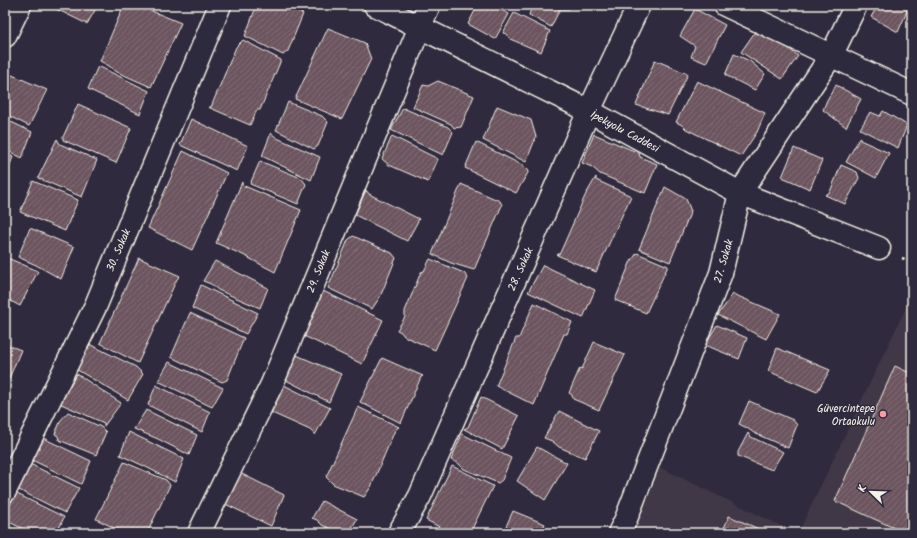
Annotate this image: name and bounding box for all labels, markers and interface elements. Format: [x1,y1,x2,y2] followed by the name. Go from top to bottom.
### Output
[587,106,663,158] street label: İpekyolu Caddesi
[102,225,136,275] street label: 30. Sokak
[709,236,739,285] street label: 27. Sokak
[503,244,539,294] street label: 28. Sokak
[302,246,336,296] street label: 29. Sokak
[817,400,876,431] place label: Güvercintepe Ortaokulu
[878,409,888,419] marker: Güvercintepe Ortaokulu
[851,472,891,512] north arrow
[853,482,872,495] text: K

